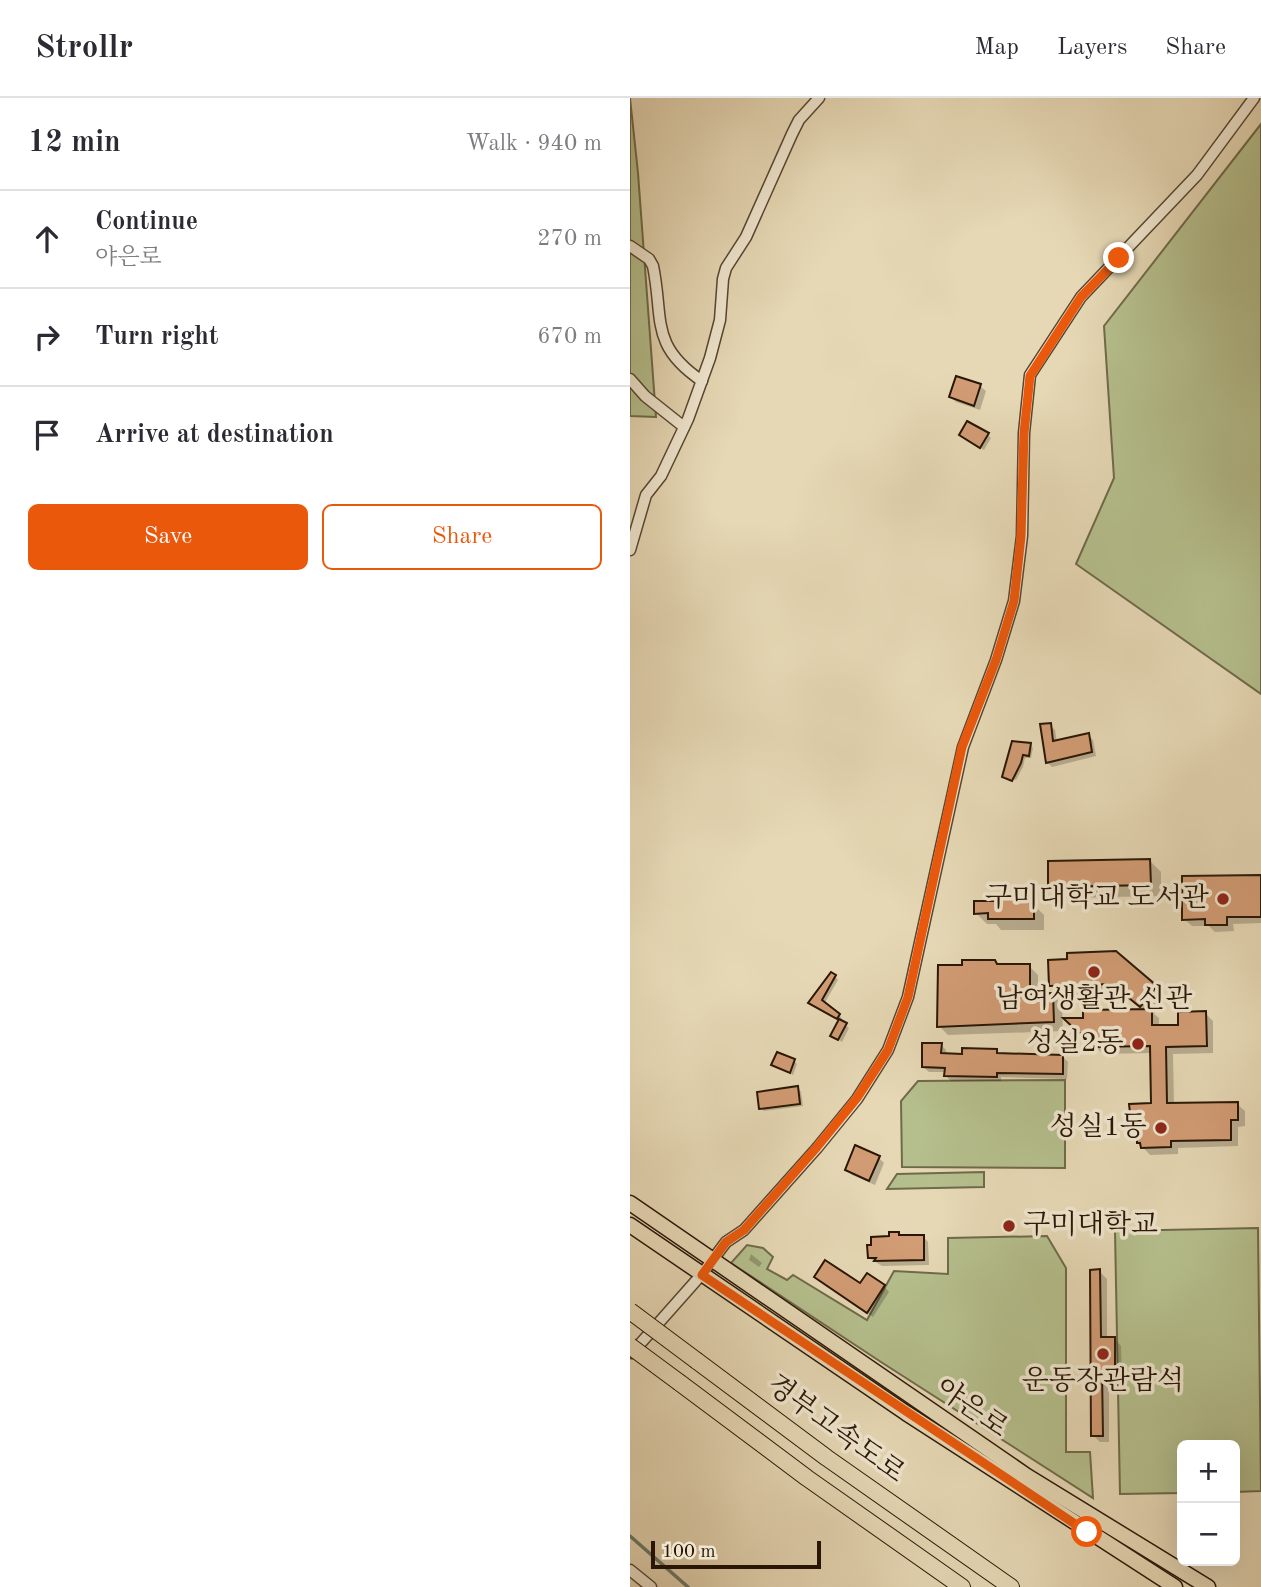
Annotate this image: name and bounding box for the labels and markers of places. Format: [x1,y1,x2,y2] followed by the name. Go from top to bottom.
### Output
[985,883,1209,913] place label: 구미대학교 도서관
[1215,891,1231,907] marker: 구미대학교 도서관
[1086,964,1102,980] marker: 남여생활관 신관
[995,983,1193,1014] place label: 남여생활관 신관
[1027,1028,1124,1058] place label: 성실2동
[1130,1036,1146,1052] marker: 성실2동
[1050,1112,1147,1142] place label: 성실1동
[1153,1120,1169,1136] marker: 성실1동
[1023,1210,1158,1240] place label: 구미대학교
[1001,1218,1017,1234] marker: 구미대학교
[1095,1346,1111,1362] marker: 운동장관람석
[1022,1366,1184,1396] place label: 운동장관람석

